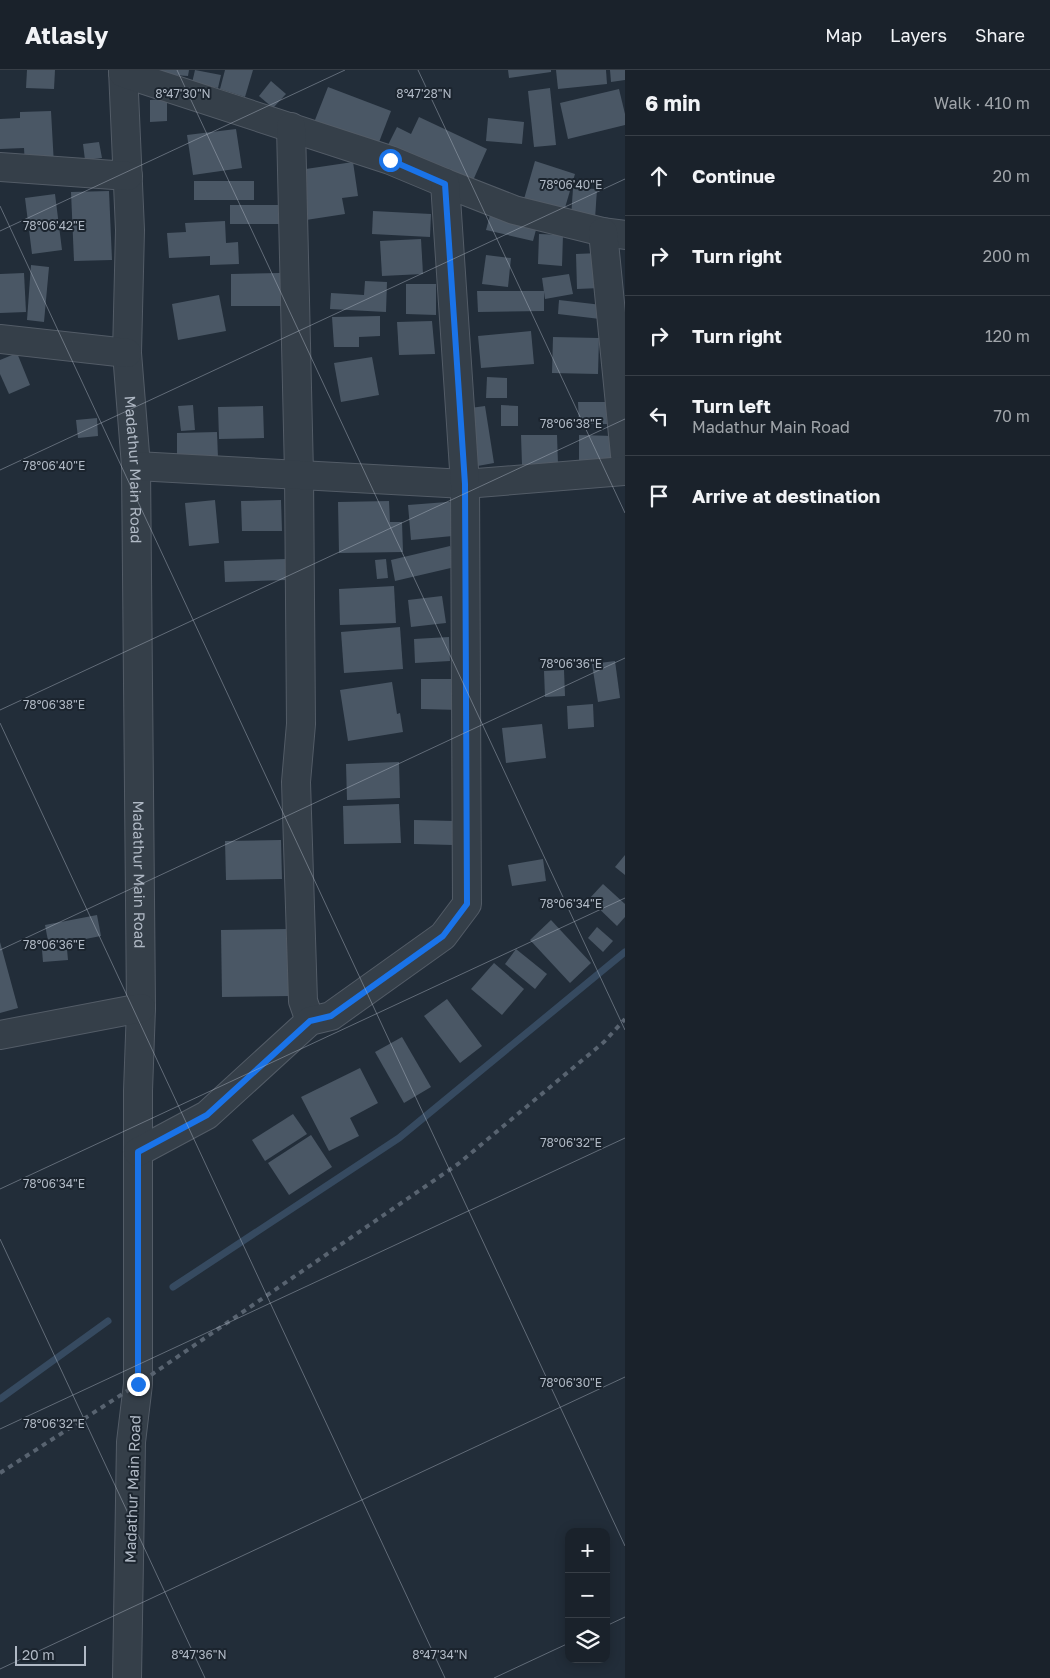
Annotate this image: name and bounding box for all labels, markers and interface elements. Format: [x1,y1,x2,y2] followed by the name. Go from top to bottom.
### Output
[25,20,108,49] text: Atlasly
[825,24,862,46] text: Map
[890,24,947,46] text: Layers
[975,24,1025,46] text: Share
[155,86,211,101] text: 8°47'30"N
[396,86,452,101] text: 8°47'28"N
[645,90,700,116] text: 6 min
[934,93,1030,113] text: Walk · 410 m
[379,149,402,172] route start
[645,162,673,190] icon: ahead
[692,164,775,187] text: Continue
[993,166,1030,186] text: 20 m
[540,177,602,192] text: 78°06'40"E
[23,218,85,233] text: 78°06'42"E
[645,242,673,270] icon: right
[692,244,782,267] text: Turn right
[983,246,1030,266] text: 200 m
[645,322,673,350] icon: right
[692,324,782,347] text: Turn right
[985,326,1030,346] text: 120 m
[692,394,771,417] text: Turn left
[121,395,146,544] street label: Madathur Main Road
[645,402,673,430] icon: left
[993,406,1030,426] text: 70 m
[540,416,602,431] text: 78°06'38"E
[692,417,850,437] text: Madathur Main Road
[23,458,85,473] text: 78°06'40"E
[645,482,673,510] icon: arrive
[692,484,880,507] text: Arrive at destination
[540,656,602,671] text: 78°06'36"E
[23,697,85,712] text: 78°06'38"E
[130,800,149,949] street label: Madathur Main Road
[540,896,602,911] text: 78°06'34"E
[23,937,85,952] text: 78°06'36"E
[540,1135,602,1150] text: 78°06'32"E
[23,1176,85,1191] text: 78°06'34"E
[127,1373,150,1396] route end
[540,1375,602,1390] text: 78°06'30"E
[120,1415,144,1563] street label: Madathur Main Road
[23,1416,85,1431] text: 78°06'32"E
[565,1528,610,1663] map controls
[565,1528,610,1573] button: +
[565,1573,610,1618] button: −
[565,1618,610,1663] button: layers
[15,1643,86,1666] scale bar
[22,1646,55,1663] text: 20 m
[171,1647,227,1662] text: 8°47'36"N
[412,1647,468,1662] text: 8°47'34"N

